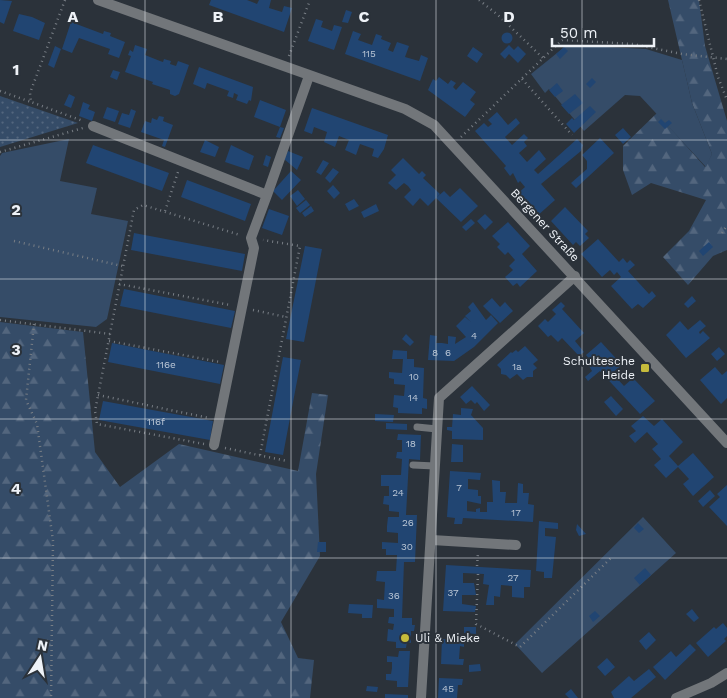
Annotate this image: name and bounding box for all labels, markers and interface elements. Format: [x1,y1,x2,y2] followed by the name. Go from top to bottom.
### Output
[68,7,79,26] text: A
[213,7,224,26] text: B
[359,7,370,26] text: C
[503,7,515,26] text: D
[552,15,654,47] scale bar
[560,24,597,42] text: 50 m
[362,48,376,59] house number: 115
[13,60,19,79] text: 1
[508,186,582,264] street label: Bergener Straße
[11,200,21,219] text: 2
[471,330,477,341] house number: 4
[11,340,21,359] text: 3
[432,347,438,358] house number: 8
[445,347,451,358] house number: 6
[563,354,635,382] place label: Schultesche Heide
[156,359,176,370] house number: 116e
[512,361,522,372] house number: 1a
[639,362,651,374] marker: Schultesche Heide
[409,371,419,382] house number: 10
[408,392,418,403] house number: 14
[147,416,165,427] house number: 116f
[406,438,416,449] house number: 18
[11,479,21,498] text: 4
[456,482,462,493] house number: 7
[392,487,404,498] house number: 24
[511,507,521,518] house number: 17
[402,517,414,528] house number: 26
[401,541,413,552] house number: 30
[507,572,519,583] house number: 27
[447,587,459,598] house number: 37
[388,590,400,601] house number: 36
[415,631,480,645] place label: Uli & Mieke
[399,632,411,644] marker: Uli & Mieke
[15,633,65,683] north arrow
[36,636,49,654] text: N
[442,683,454,694] house number: 45

